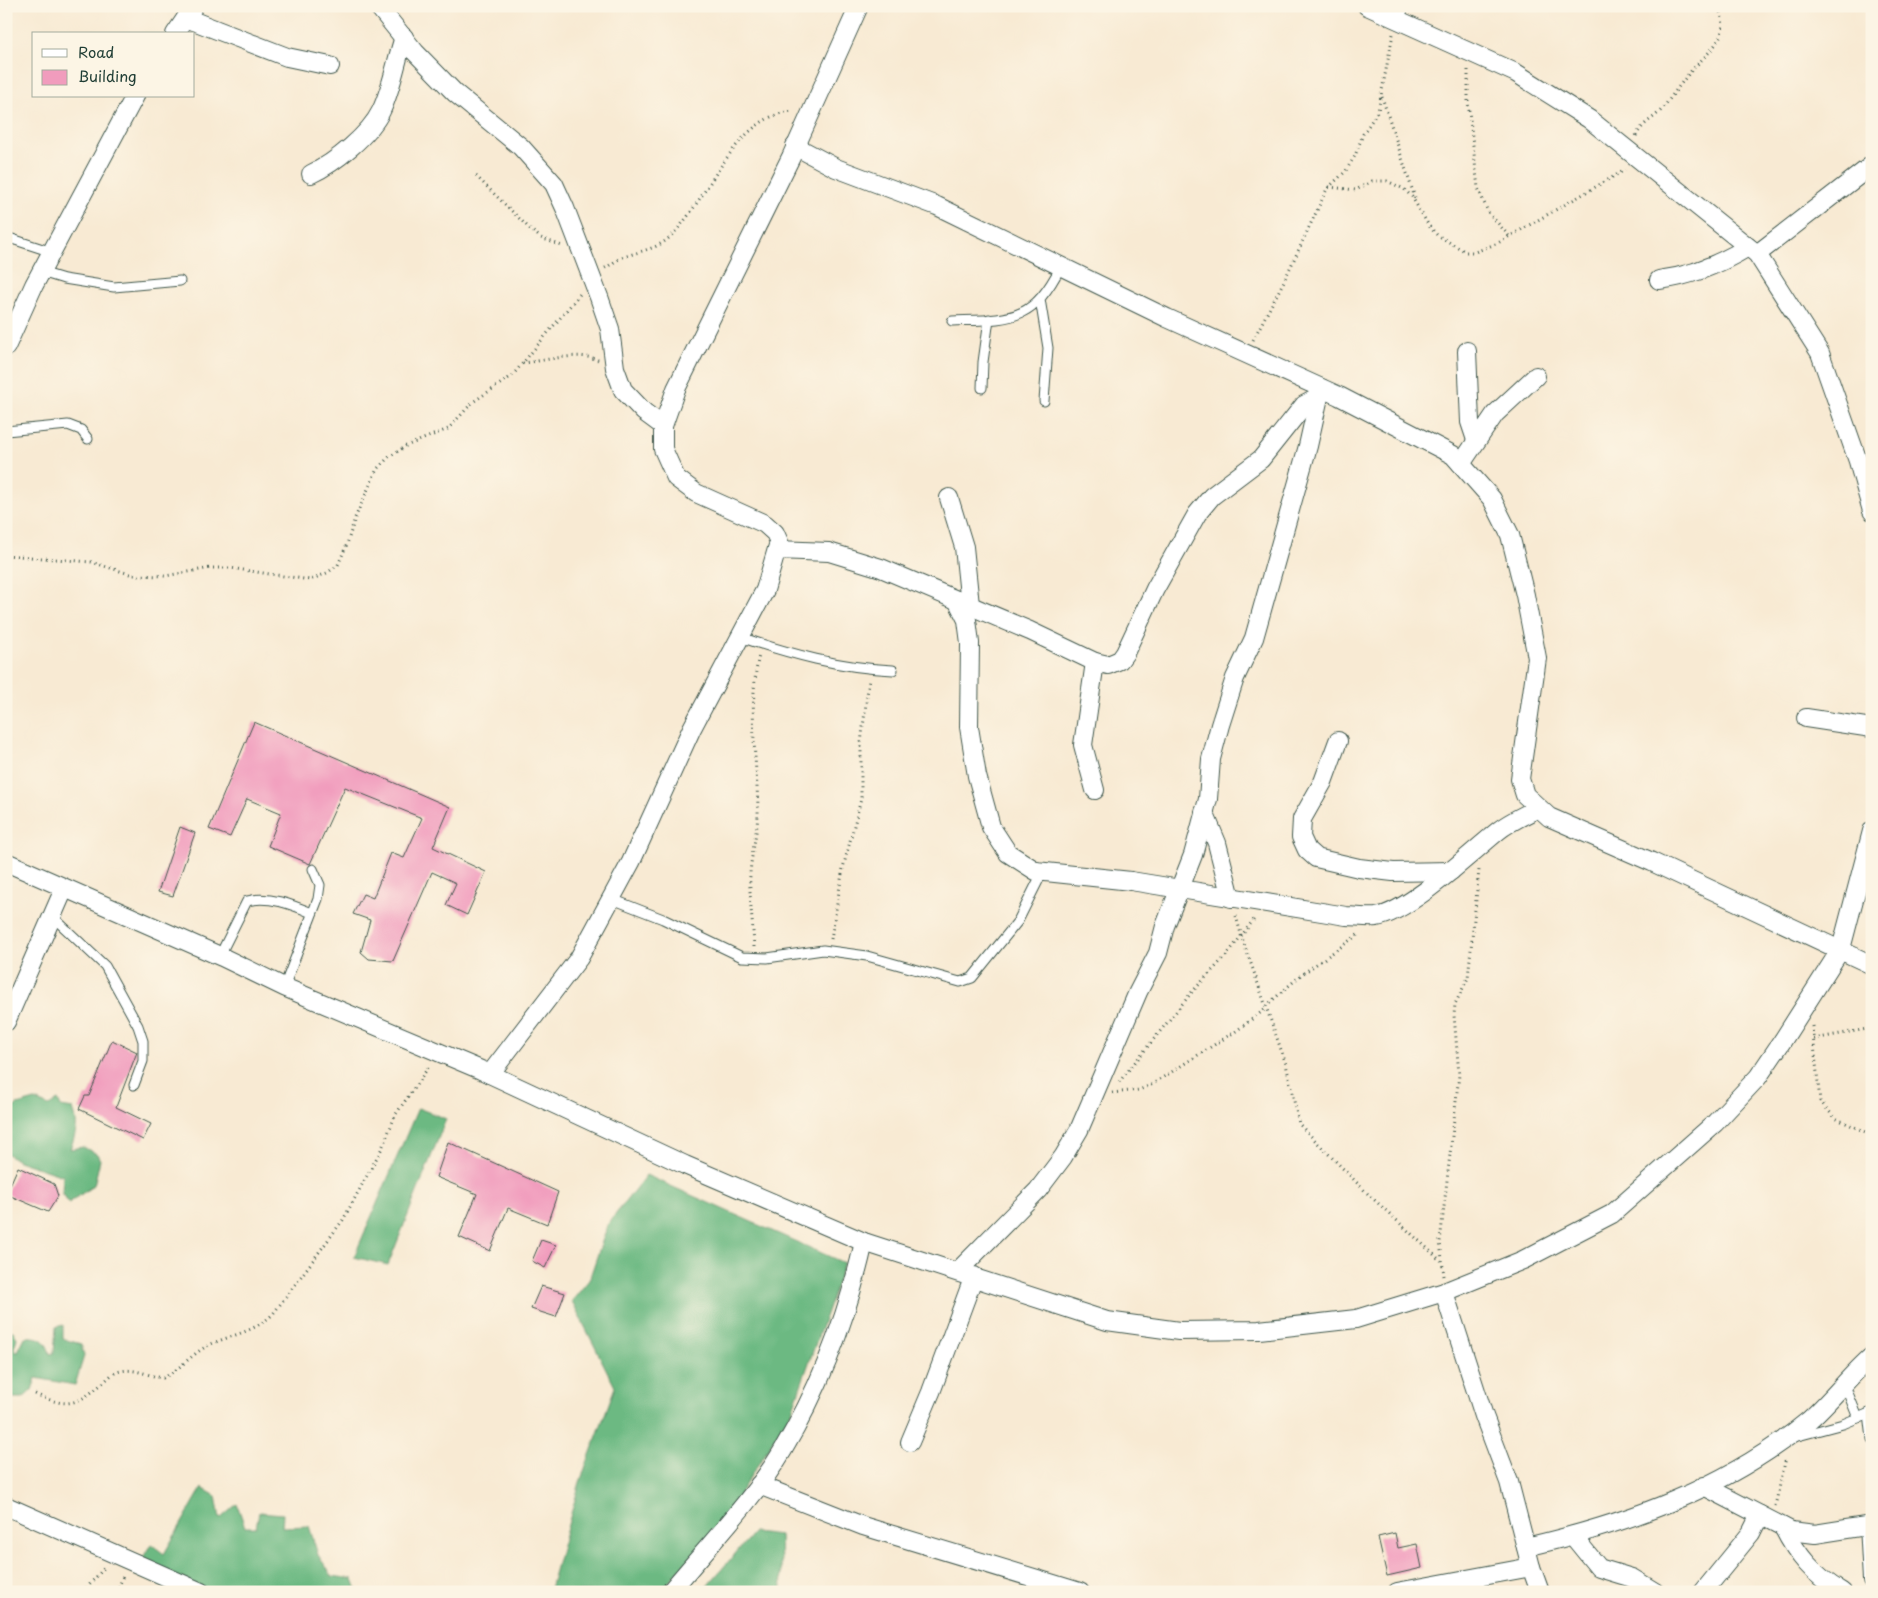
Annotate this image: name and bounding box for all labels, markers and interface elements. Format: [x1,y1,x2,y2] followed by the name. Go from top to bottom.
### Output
[32,32,195,98] legend
[78,40,114,63] text: Road
[78,64,137,87] text: Building

